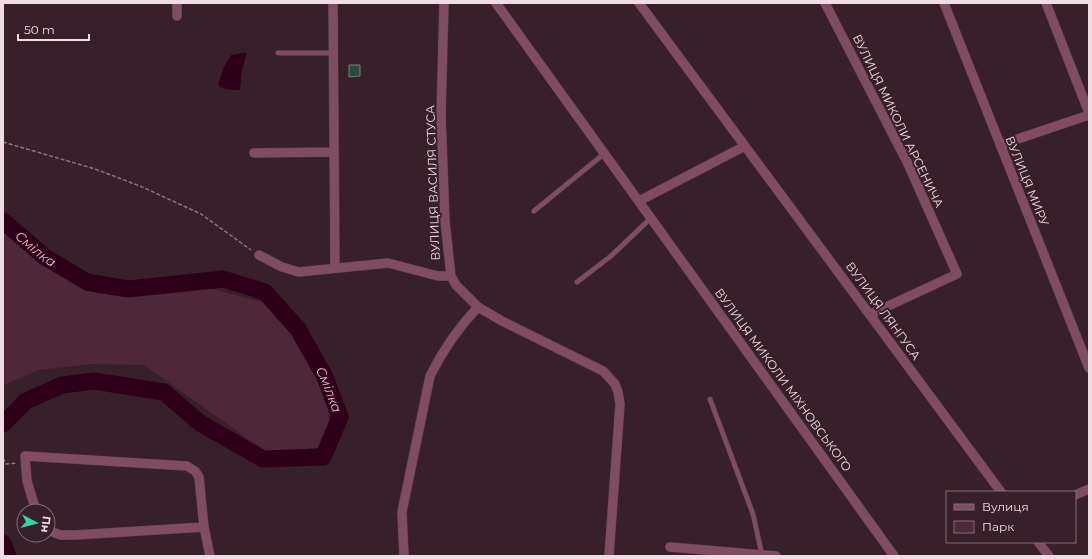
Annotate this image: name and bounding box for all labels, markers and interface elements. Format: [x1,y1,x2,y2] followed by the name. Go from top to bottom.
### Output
[18,16,89,42] scale bar
[24,22,55,37] text: 50 m
[850,32,947,210] street label: ВУЛИЦЯ МИКОЛИ АРСЕНИЧА
[422,105,443,261] street label: ВУЛИЦЯ ВАСИЛЯ СТУСА
[1003,134,1053,229] street label: ВУЛИЦЯ МИРУ
[12,227,59,270] water label: Смілка
[843,259,924,363] street label: ВУЛИЦЯ ЛЯНГУСА
[712,285,855,474] street label: ВУЛИЦЯ МИКОЛИ МІХНОВСЬКОГО
[313,364,345,414] water label: Смілка
[946,491,1076,543] legend
[982,499,1029,514] text: Вулиця
[16,503,56,543] north arrow
[38,515,54,533] text: Пн
[982,519,1014,534] text: Парк

